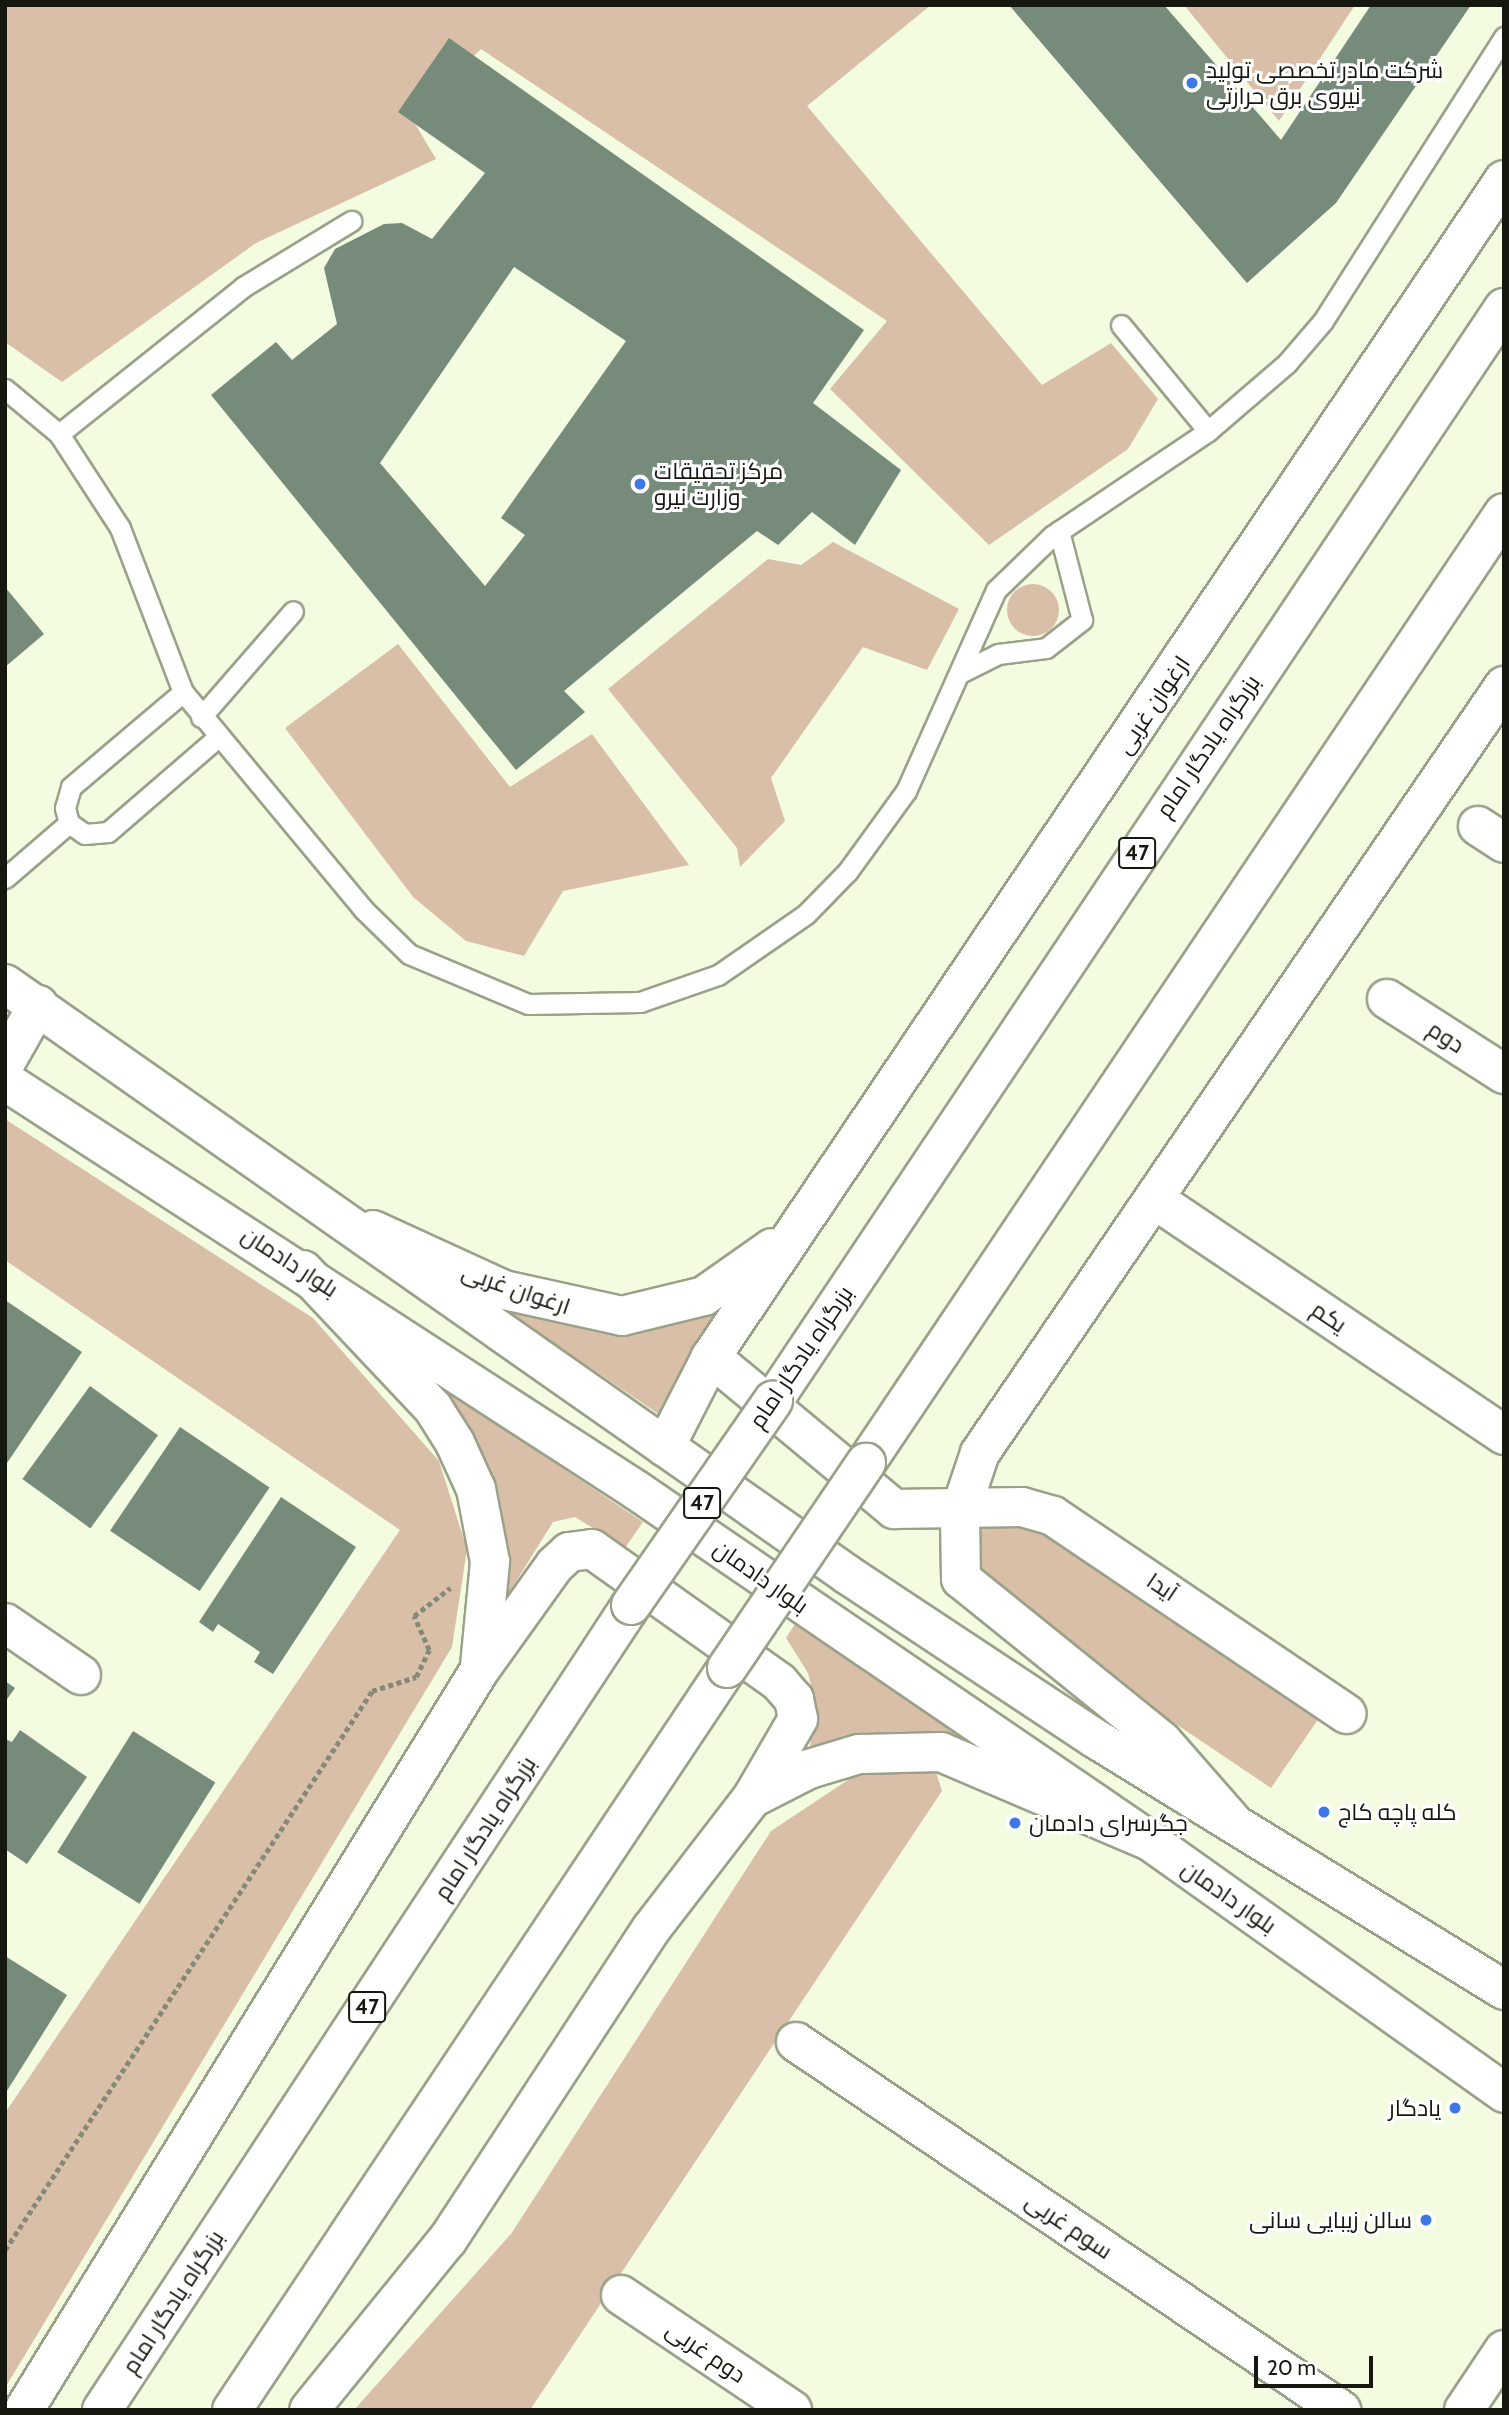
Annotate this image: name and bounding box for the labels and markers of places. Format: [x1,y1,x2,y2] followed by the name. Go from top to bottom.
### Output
[1206,56,1443,110] place label: شرکت مادر تخصصی تولید نیروی برق حرارتی
[1184,75,1200,91] marker: شرکت مادر تخصصی تولید نیروی برق حرارتی
[654,457,783,511] place label: مرکز تحقیقات وزارت نیرو
[632,476,648,492] marker: مرکز تحقیقات وزارت نیرو
[1338,1798,1457,1826] place label: کله پاچه کاج
[1316,1804,1332,1820] marker: کله پاچه کاج
[1029,1809,1188,1837] place label: جگرسرای دادمان
[1007,1815,1023,1831] marker: جگرسرای دادمان
[1389,2094,1441,2122] place label: یادگار
[1447,2100,1463,2116] marker: یادگار
[1249,2206,1412,2234] place label: سالن زیبایی سانی
[1418,2212,1434,2228] marker: سالن زیبایی سانی

